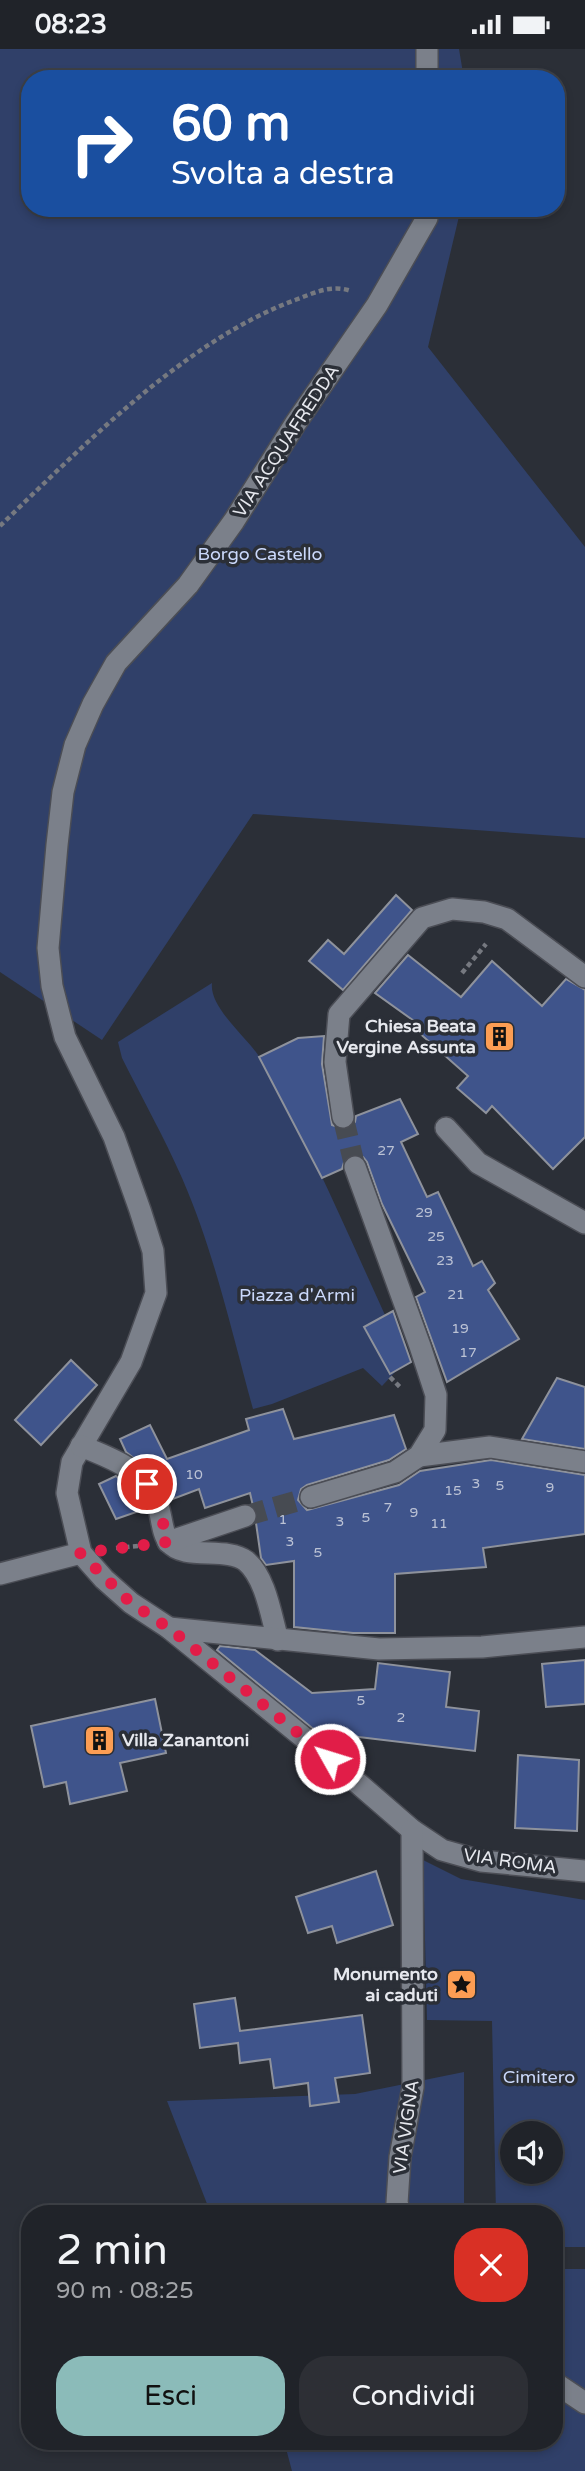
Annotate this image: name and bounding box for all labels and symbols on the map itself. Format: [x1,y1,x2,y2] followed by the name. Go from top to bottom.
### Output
[228,360,344,522] street label: VIA ACQUAFREDDA
[198,543,323,565] park label: Borgo Castello
[337,1015,476,1058] place label: Chiesa Beata Vergine Assunta
[482,1019,516,1053] building icon: Chiesa Beata Vergine Assunta
[377,1142,395,1159] house number: 27
[415,1204,433,1221] house number: 29
[427,1228,445,1245] house number: 25
[436,1252,454,1269] house number: 23
[239,1284,355,1306] park label: Piazza d'Armi
[447,1286,465,1303] house number: 21
[451,1320,469,1337] house number: 19
[459,1344,477,1361] house number: 17
[117,1454,177,1514] pin
[185,1466,203,1483] house number: 10
[472,1475,480,1492] house number: 3
[496,1477,504,1494] house number: 5
[546,1479,554,1496] house number: 9
[444,1482,462,1499] house number: 15
[384,1499,392,1516] house number: 7
[410,1504,418,1521] house number: 9
[362,1509,370,1526] house number: 5
[279,1511,287,1528] house number: 1
[336,1513,344,1530] house number: 3
[430,1515,448,1532] house number: 11
[286,1533,294,1550] house number: 3
[314,1544,322,1561] house number: 5
[357,1692,365,1709] house number: 5
[397,1709,405,1726] house number: 2
[293,1722,367,1796] position arrow
[82,1723,116,1757] building icon: Villa Zanantoni
[122,1729,249,1751] place label: Villa Zanantoni
[462,1844,558,1878] street label: VIA ROMA
[333,1963,438,2006] place label: Monumento ai caduti
[444,1967,478,2001] place icon: Monumento ai caduti
[503,2066,575,2088] park label: Cimitero
[389,2078,423,2176] street label: VIA VIGNA

